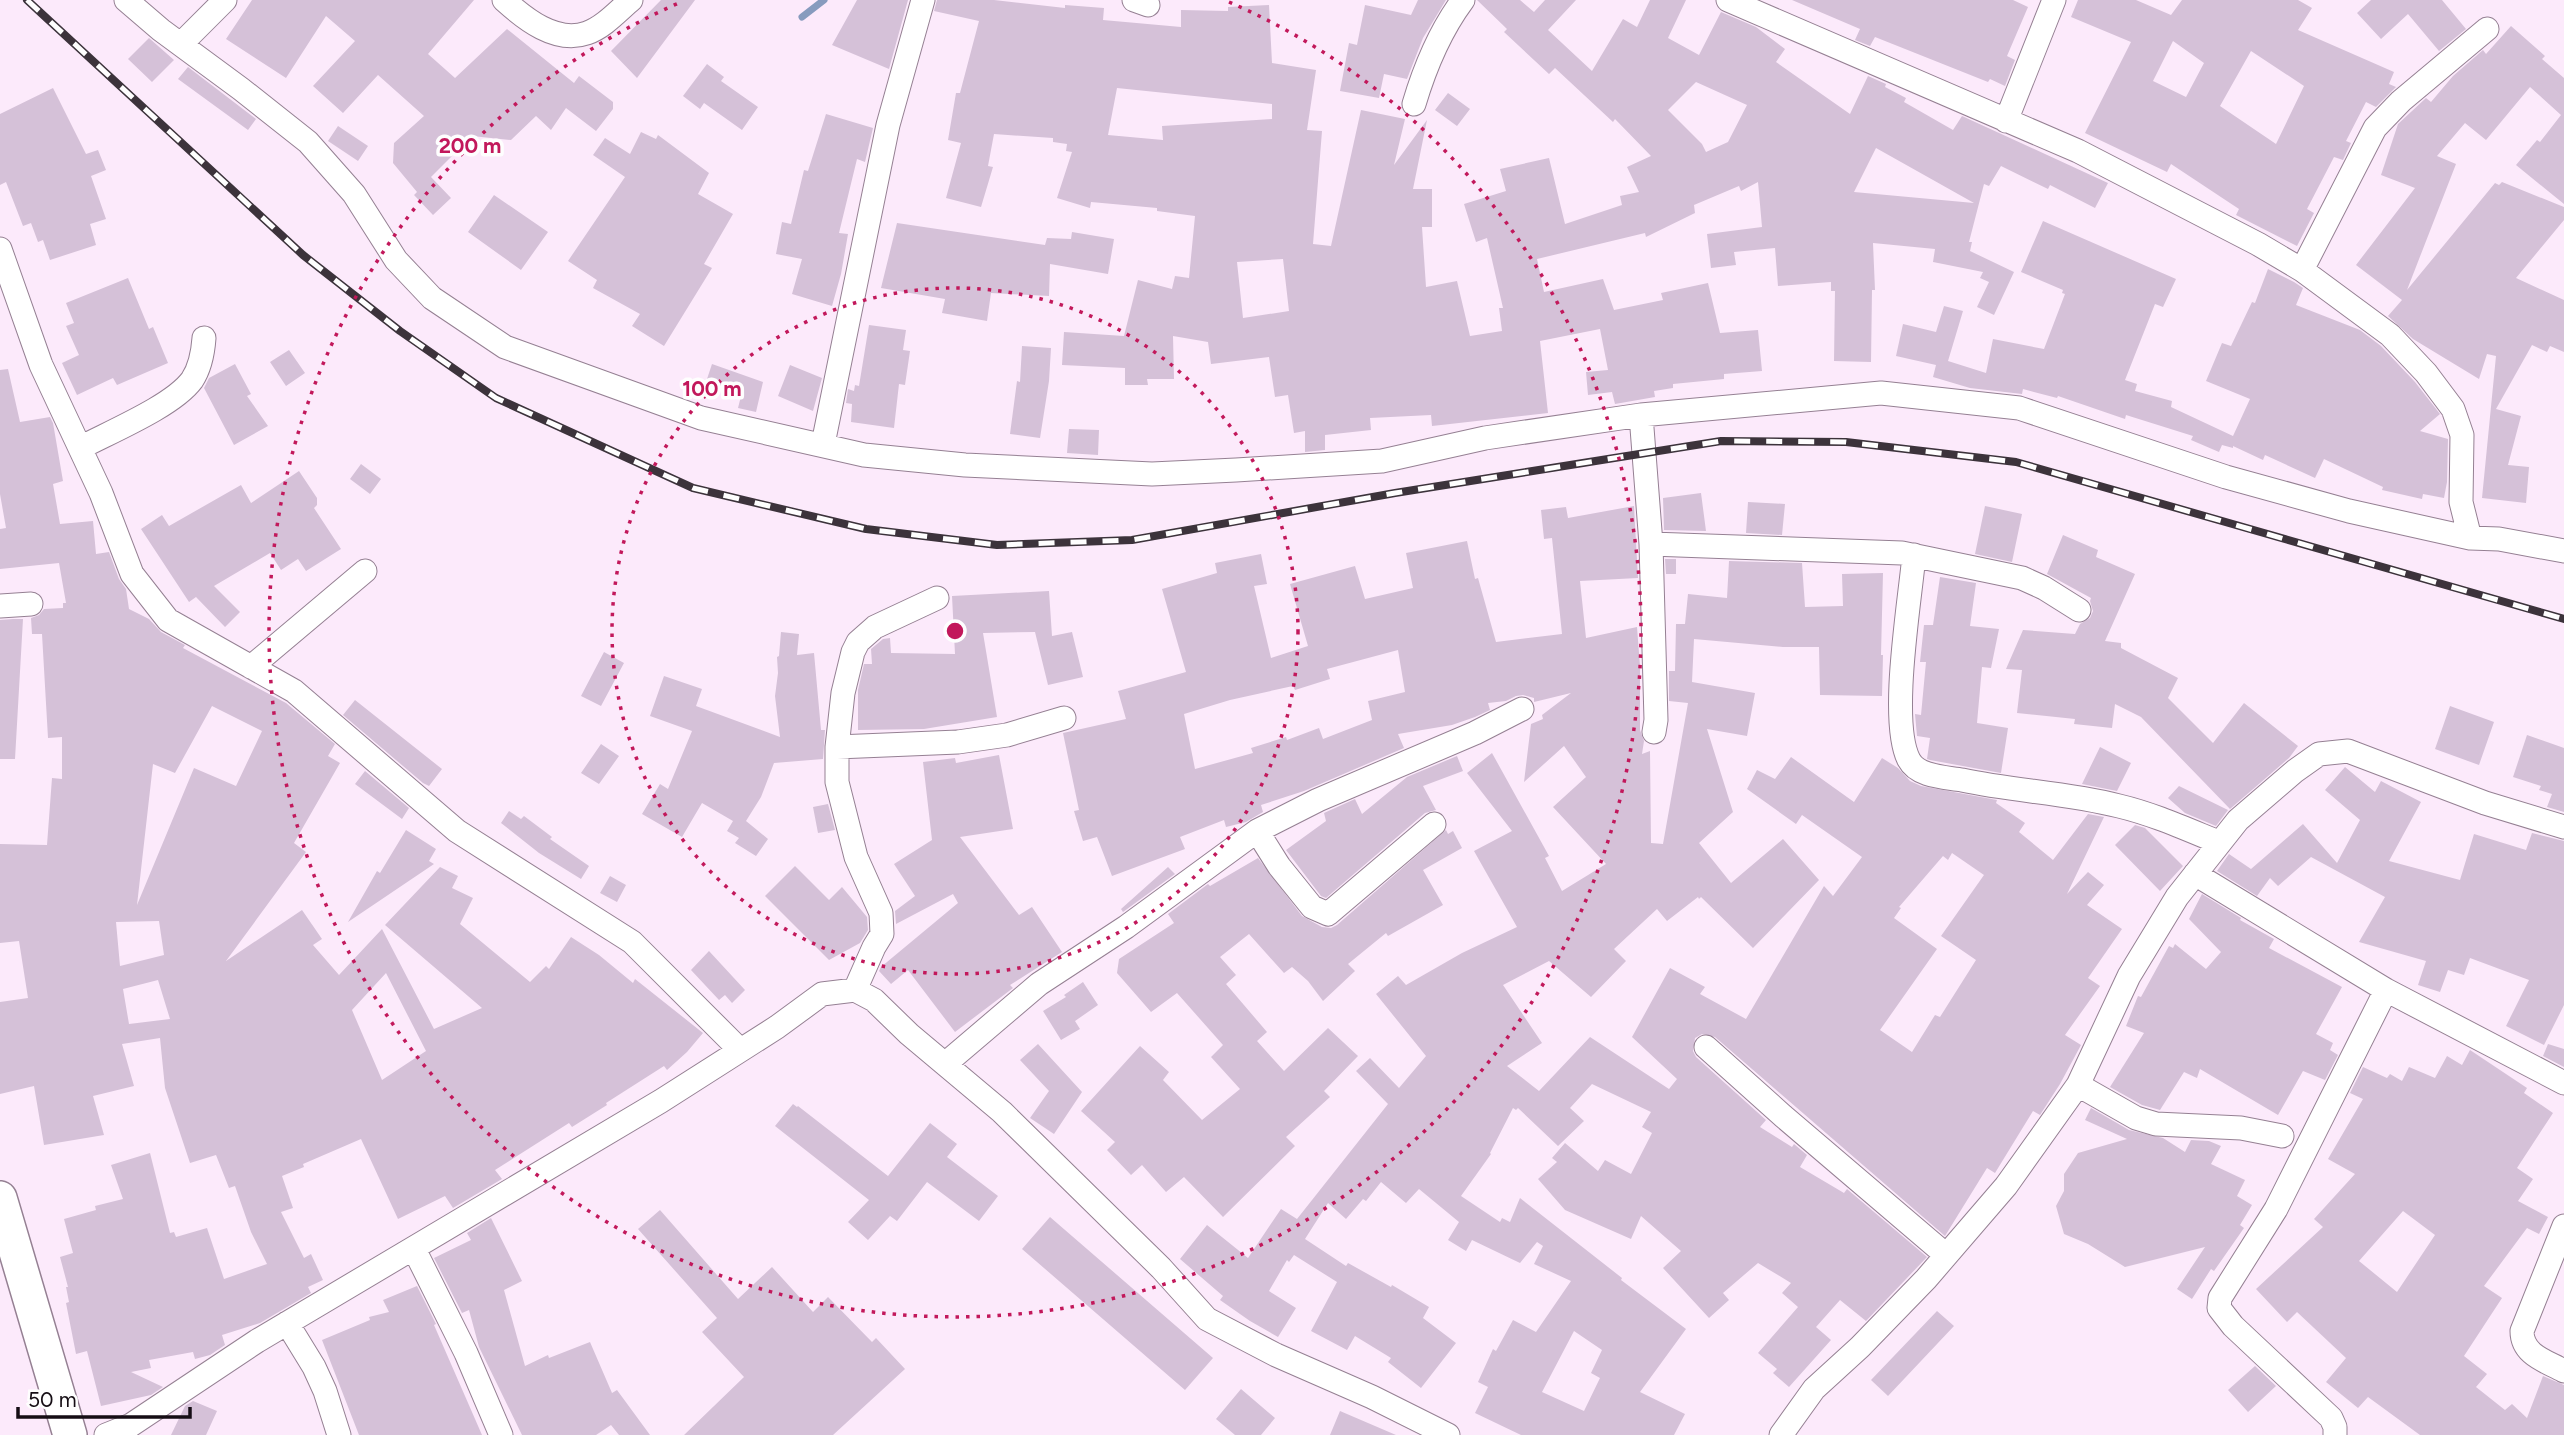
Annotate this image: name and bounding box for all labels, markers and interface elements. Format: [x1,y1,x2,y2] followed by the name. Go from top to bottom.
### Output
[439,133,501,158] text: 200 m
[682,376,742,401] text: 100 m
[943,619,967,643] centre of rings
[18,1376,189,1420] scale bar
[28,1387,77,1412] text: 50 m

